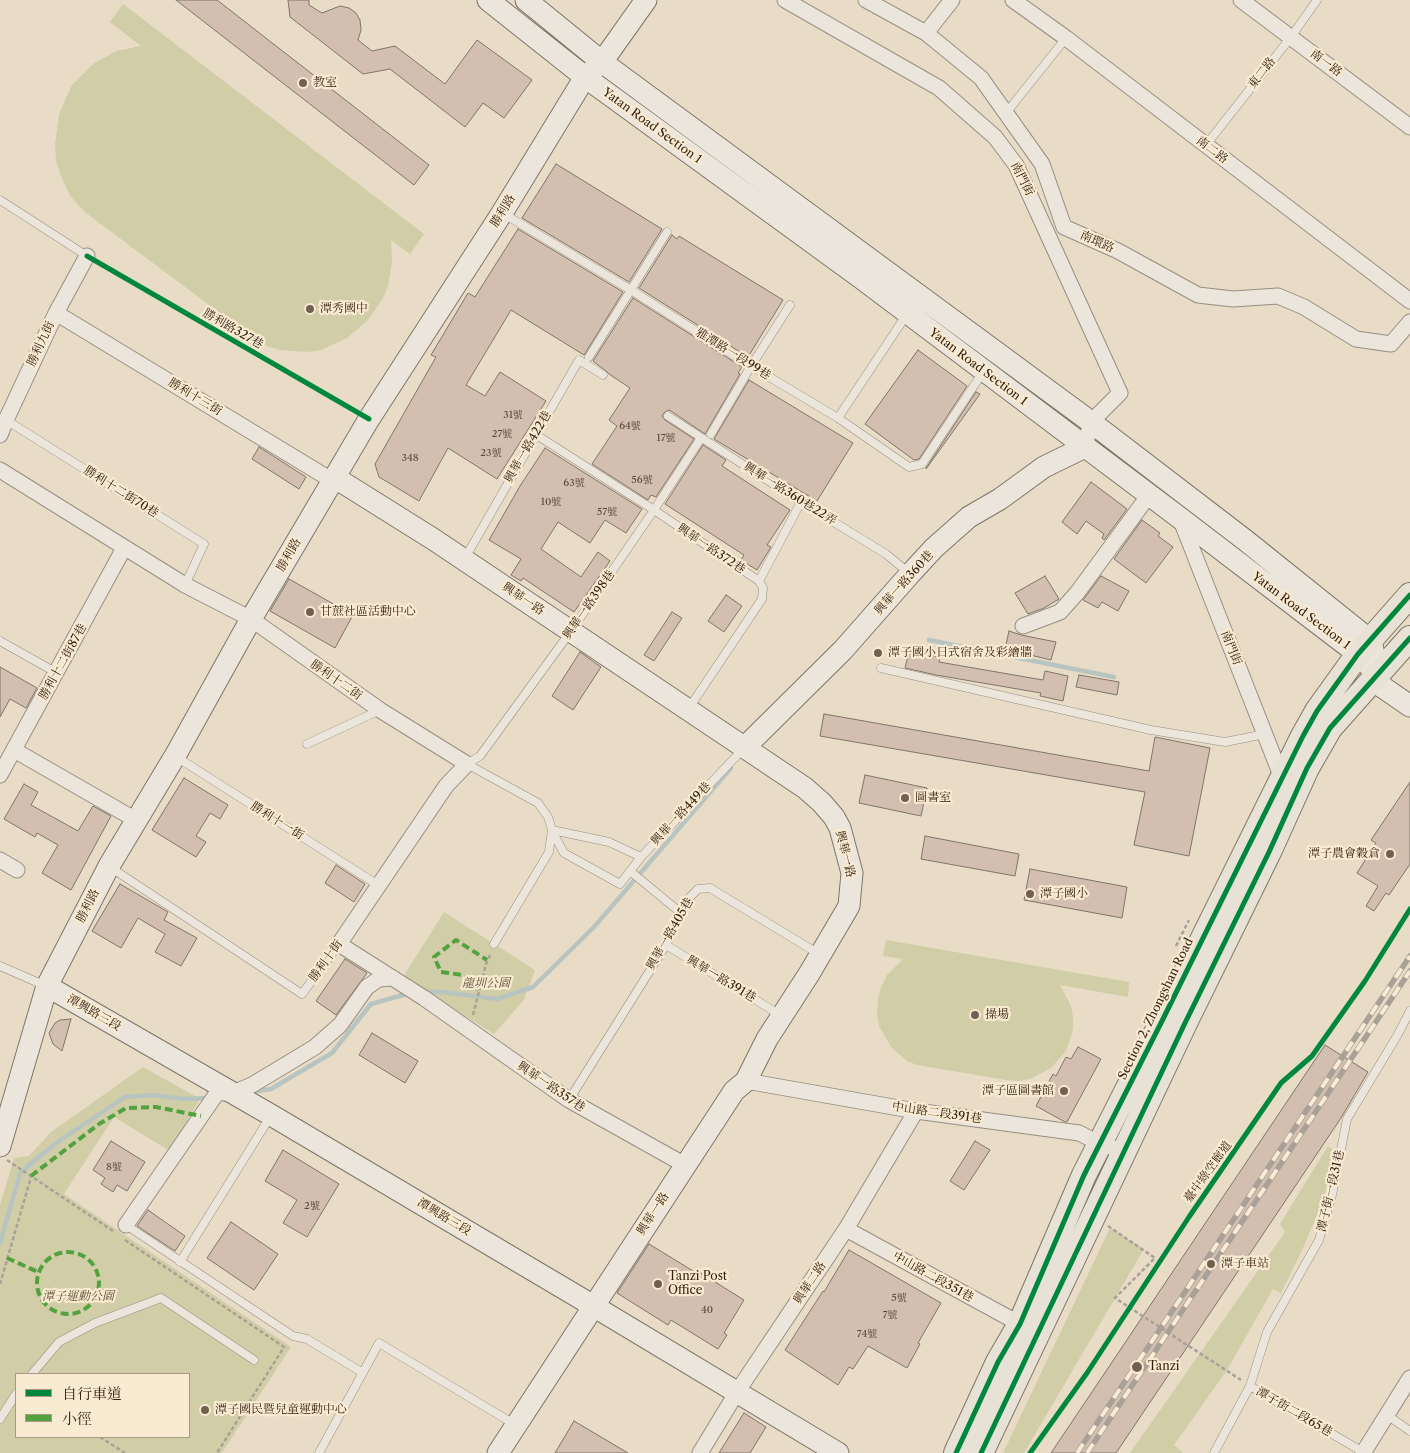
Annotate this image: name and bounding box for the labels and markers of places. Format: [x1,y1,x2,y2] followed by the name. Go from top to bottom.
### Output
[313,76,337,90] place label: 教室
[297,77,309,89] marker: 教室
[320,302,368,316] place label: 潭秀國中
[304,303,316,315] marker: 潭秀國中
[320,605,416,619] place label: 甘蔗社區活動中心
[304,606,316,618] marker: 甘蔗社區活動中心
[888,646,1032,660] place label: 潭子國小日式宿舍及彩繪牆
[872,647,884,659] marker: 潭子國小日式宿舍及彩繪牆
[915,791,951,805] place label: 圖書室
[899,792,911,804] marker: 圖書室
[1308,847,1380,861] place label: 潭子農會穀倉
[1384,848,1396,860] marker: 潭子農會穀倉
[1040,887,1088,901] place label: 潭子國小
[1024,888,1036,900] marker: 潭子國小
[985,1008,1009,1022] place label: 操場
[969,1009,981,1021] marker: 操場
[982,1084,1054,1098] place label: 潭子區圖書館
[1058,1085,1070,1097] marker: 潭子區圖書館
[1221,1257,1269,1271] place label: 潭子車站
[1205,1258,1217,1270] marker: 潭子車站
[668,1270,727,1298] place label: Tanzi Post Office
[652,1278,664,1290] marker: Tanzi Post Office
[1130,1360,1144,1374] marker: Tanzi
[1148,1360,1180,1374] place label: Tanzi
[215,1403,347,1417] place label: 潭子國民暨兒童運動中心
[199,1404,211,1416] marker: 潭子國民暨兒童運動中心

